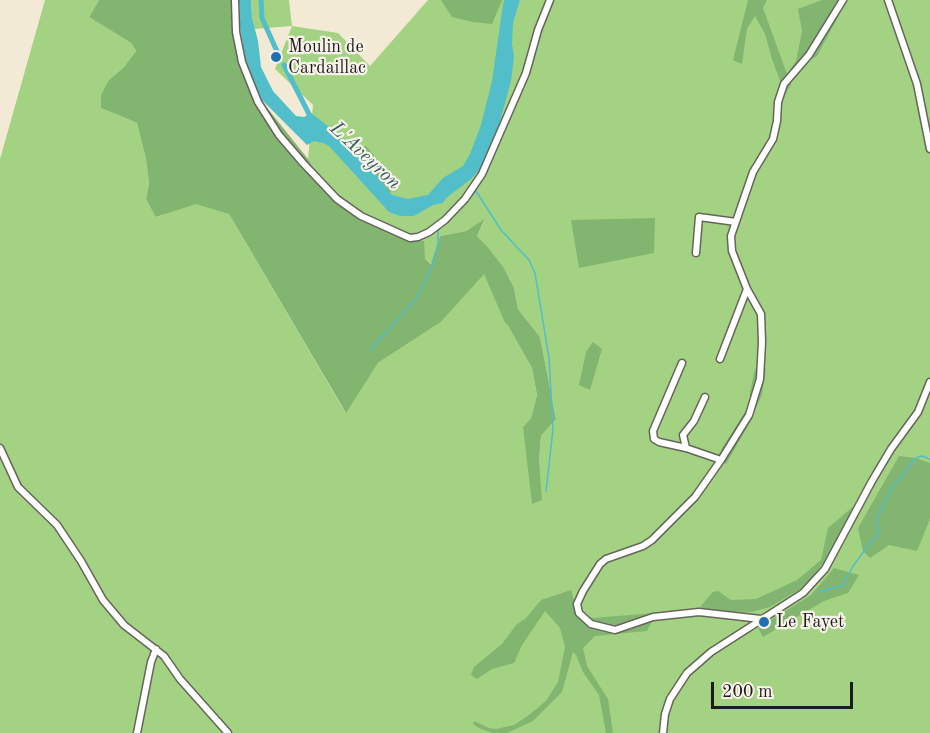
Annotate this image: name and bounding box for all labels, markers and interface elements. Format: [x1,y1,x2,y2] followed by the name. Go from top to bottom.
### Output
[288,36,366,78] place label: Moulin de Cardaillac
[269,50,283,64] marker: Moulin de Cardaillac
[324,117,406,195] water label: L'Aveyron
[776,611,844,633] place label: Le Fayet
[757,615,771,629] marker: Le Fayet
[714,670,856,708] scale bar
[722,683,773,701] text: 200 m

